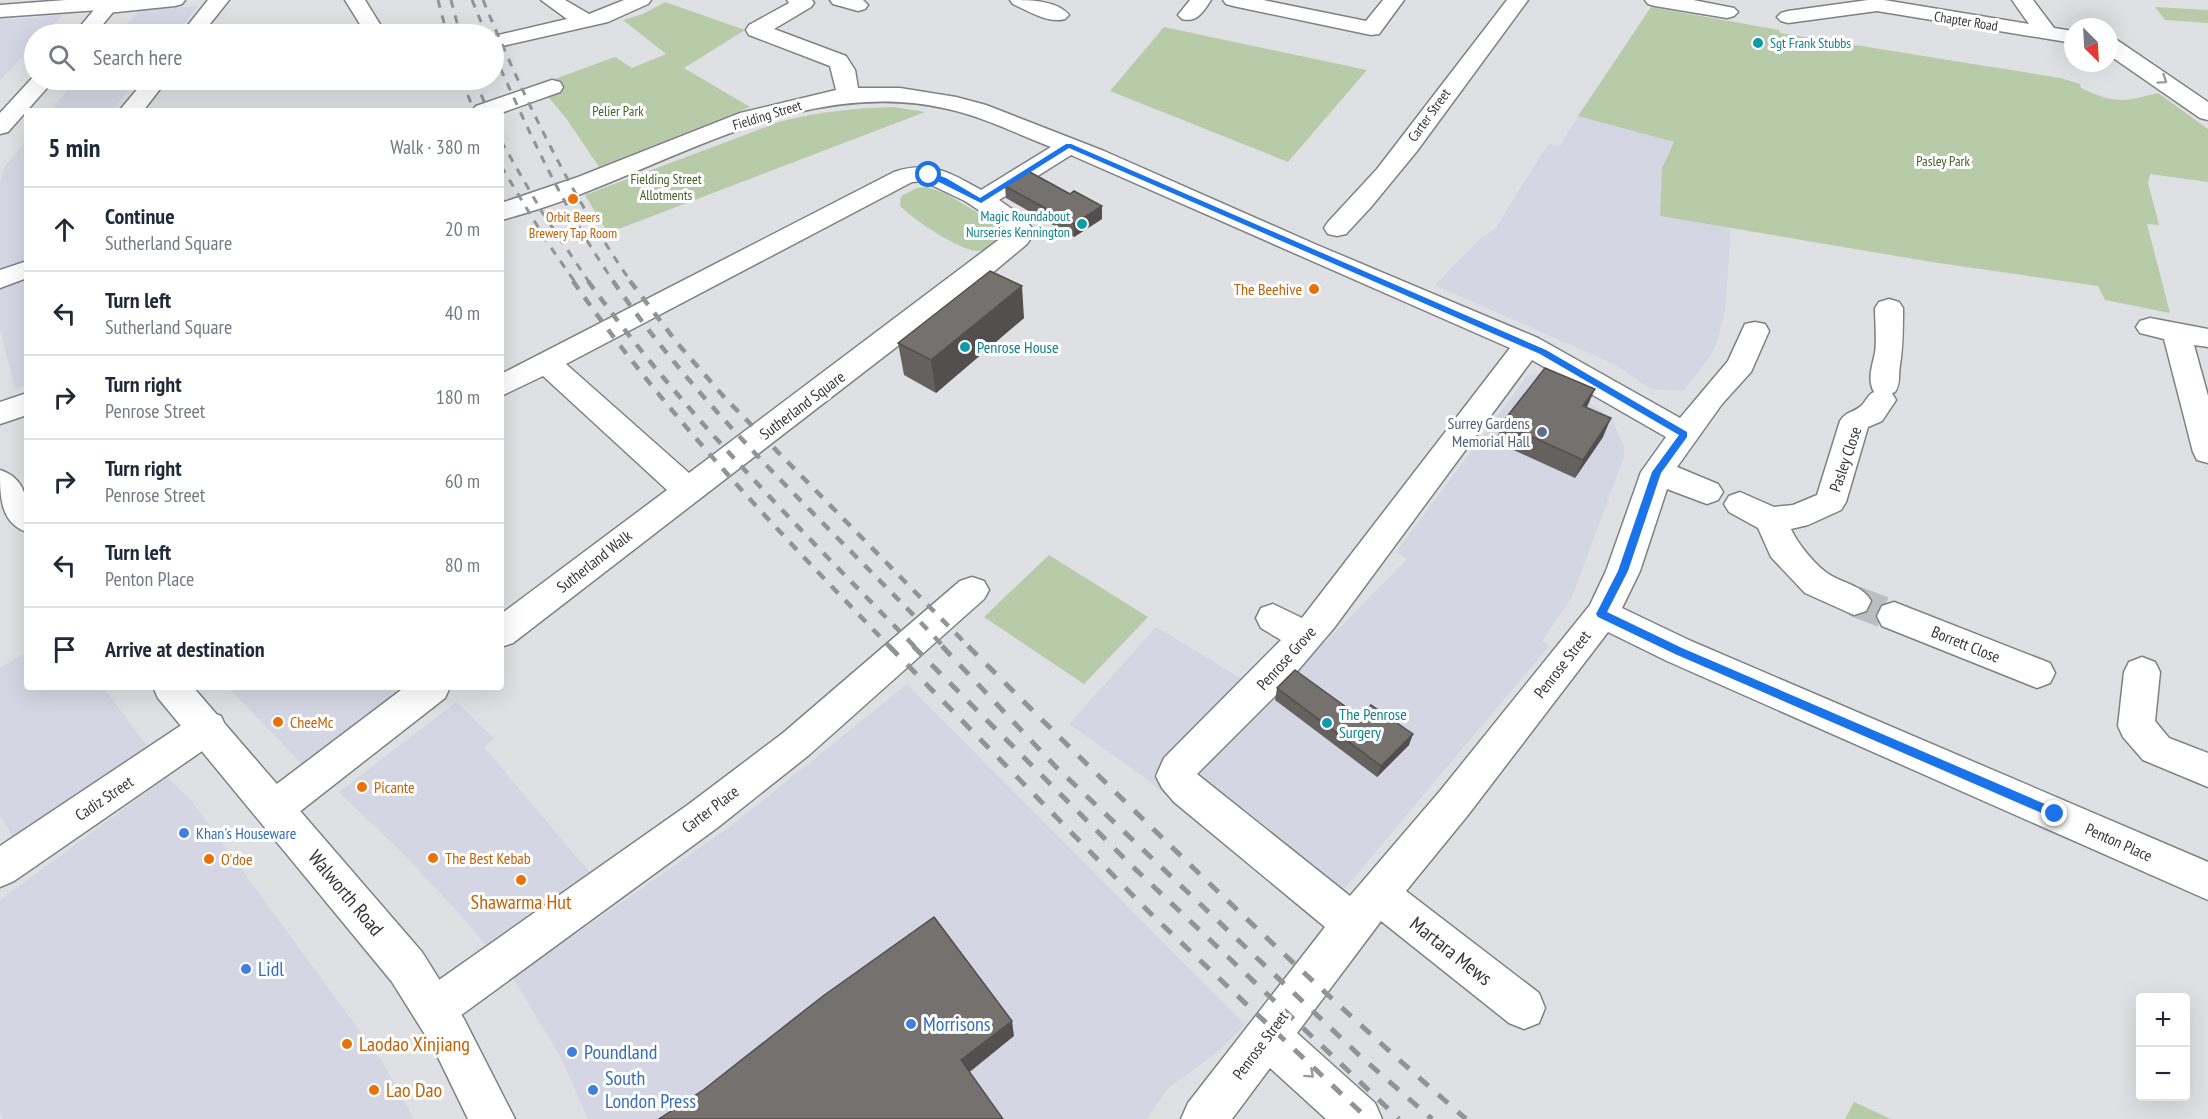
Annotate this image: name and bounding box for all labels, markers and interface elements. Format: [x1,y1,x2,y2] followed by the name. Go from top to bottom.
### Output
[1933,7,1999,35] street label: Chapter Road
[2064,18,2118,72] north arrow
[24,24,504,90] search box
[1770,34,1851,52] place label: Sgt Frank Stubbs
[1751,36,1765,50] marker: Sgt Frank Stubbs
[45,41,78,74] icon: search
[93,43,182,71] text: Search here
[2156,73,2167,84] one-way arrow
[1404,85,1454,145] street label: Carter Street
[730,96,804,134] street label: Fielding Street
[592,102,644,120] park label: Pelier Park
[48,131,101,164] text: 5 min
[390,134,480,160] text: Walk · 380 m
[1916,152,1970,170] park label: Pasley Park
[915,161,941,187] route start
[630,170,702,204] park label: Fielding Street Allotments
[566,192,580,206] marker: Orbit Beers Brewery Tap Room
[105,202,175,230] text: Continue
[966,207,1070,241] place label: Magic Roundabout Nurseries Kennington
[529,208,617,242] place label: Orbit Beers Brewery Tap Room
[48,213,81,246] icon: ahead
[445,216,480,242] text: 20 m
[1075,217,1089,231] marker: Magic Roundabout Nurseries Kennington
[105,230,232,256] text: Sutherland Square
[1234,279,1302,299] place label: The Beehive
[1307,282,1321,296] marker: The Beehive
[105,286,171,314] text: Turn left
[48,297,81,330] icon: left
[445,300,480,326] text: 40 m
[105,314,232,340] text: Sutherland Square
[977,337,1059,357] place label: Penrose House
[958,340,972,354] marker: Penrose House
[755,366,849,444] street label: Sutherland Square
[105,370,182,398] text: Turn right
[48,381,81,414] icon: right
[436,384,480,410] text: 180 m
[105,398,205,424] text: Penrose Street
[1448,413,1530,451] place label: Surrey Gardens Memorial Hall
[1825,424,1865,494] street label: Pasley Close
[1535,425,1549,439] marker: Surrey Gardens Memorial Hall
[105,454,182,482] text: Turn right
[48,465,81,498] icon: right
[445,468,480,494] text: 60 m
[105,482,205,508] text: Penrose Street
[552,525,636,597] street label: Sutherland Walk
[105,538,171,566] text: Turn left
[48,549,81,582] icon: left
[445,552,480,578] text: 80 m
[105,566,194,592] text: Penton Place
[1929,621,2003,667] street label: Borrett Close
[1252,622,1320,694] street label: Penrose Grove
[1529,626,1595,702] street label: Penrose Street
[48,633,81,666] icon: arrive
[105,635,265,663] text: Arrive at destination
[1339,704,1407,742] place label: The Penrose Surgery
[290,712,334,732] place label: CheeMc
[271,715,285,729] marker: CheeMc
[1320,716,1334,730] marker: The Penrose Surgery
[71,771,137,825] street label: Cadiz Street
[374,777,415,797] place label: Picante
[355,780,369,794] marker: Picante
[677,781,743,837] street label: Carter Place
[2041,800,2067,826] route end
[2082,818,2156,866] street label: Penton Place
[196,823,296,843] place label: Khan's Houseware
[177,826,191,840] marker: Khan's Houseware
[303,845,389,941] street label: Walworth Road
[445,848,531,868] place label: The Best Kebab
[221,849,253,869] place label: O'doe
[426,851,440,865] marker: The Best Kebab
[202,852,216,866] marker: O'doe
[514,873,528,887] marker: Shawarma Hut
[471,889,572,915] place label: Shawarma Hut
[1405,911,1498,991] street label: Martara Mews
[258,956,284,982] place label: Lidl
[239,962,253,976] marker: Lidl
[2136,993,2190,1101] map controls
[2136,993,2190,1047] button: +
[1228,1006,1292,1083] street label: Penrose Street
[923,1011,991,1037] place label: Morrisons
[904,1017,918,1031] marker: Morrisons
[359,1031,470,1057] place label: Laodao Xinjiang
[340,1037,354,1051] marker: Laodao Xinjiang
[584,1039,657,1065] place label: Poundland
[565,1045,579,1059] marker: Poundland
[2136,1047,2190,1101] button: −
[605,1065,696,1114] place label: South London Press
[1303,1067,1314,1078] one-way arrow
[386,1077,442,1103] place label: Lao Dao
[367,1083,381,1097] marker: Lao Dao
[586,1083,600,1097] marker: South London Press

